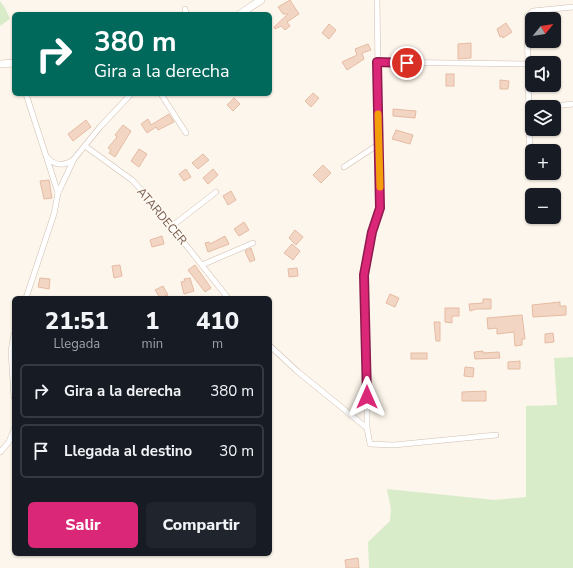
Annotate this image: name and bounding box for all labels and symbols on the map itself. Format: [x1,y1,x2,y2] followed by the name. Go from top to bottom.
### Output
[525,12,561,48] north arrow
[390,46,424,80] pin
[133,184,191,248] street label: ATARDECER
[346,376,388,418] position arrow

